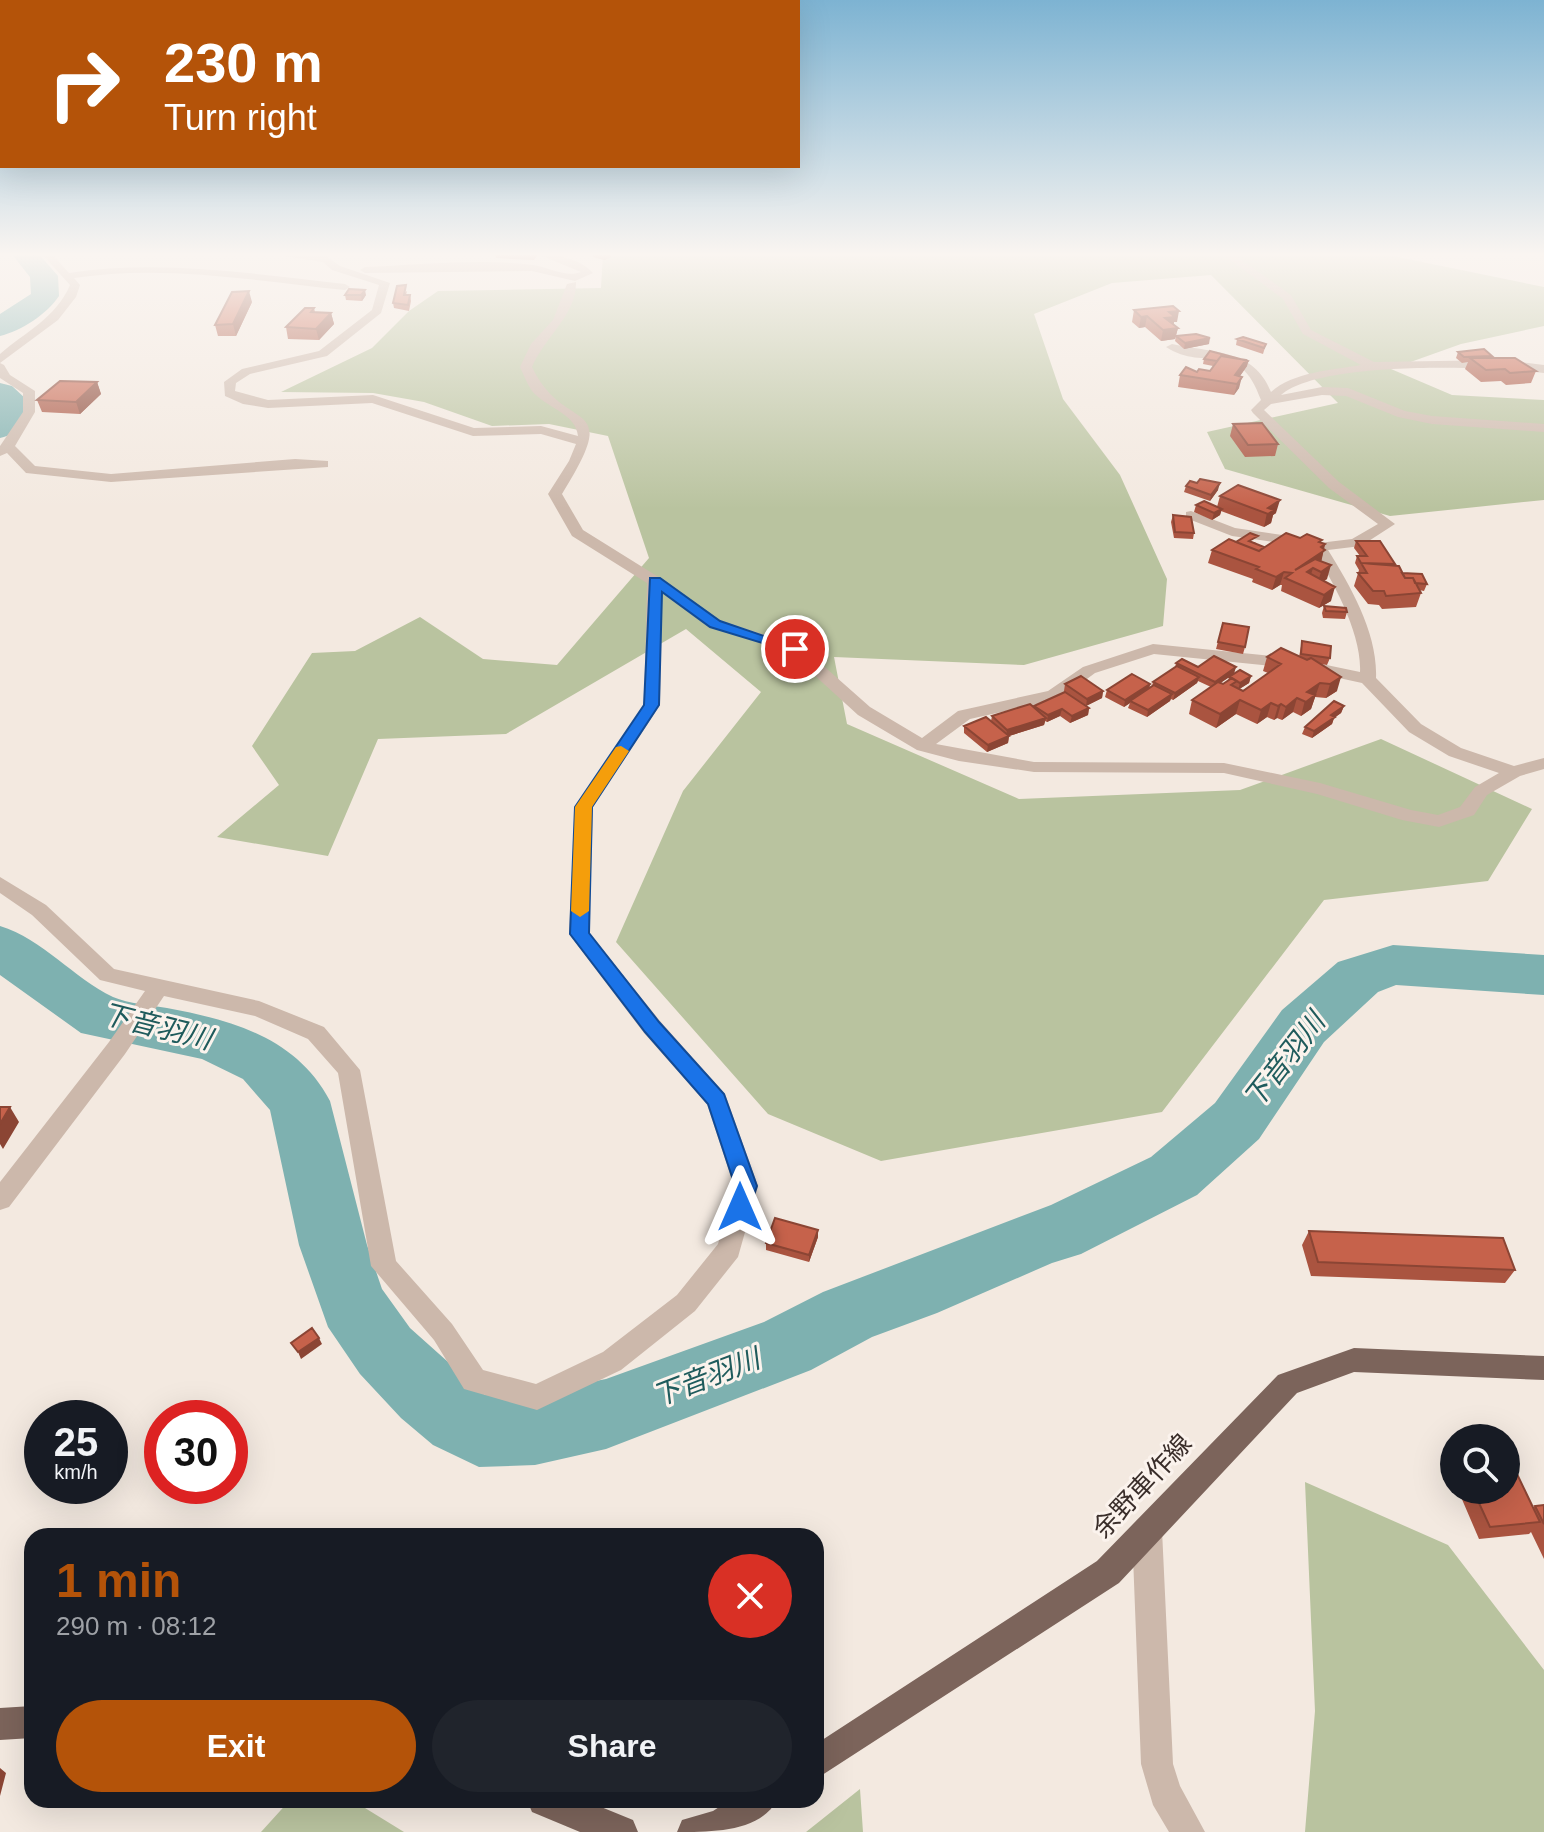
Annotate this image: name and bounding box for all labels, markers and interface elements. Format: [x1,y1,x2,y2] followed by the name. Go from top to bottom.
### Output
[164,31,323,94] text: 230 m
[32,32,136,136] icon: right
[164,97,317,138] text: Turn right
[761,615,829,683] pin
[773,627,817,671] icon: arrive
[99,998,218,1056] water label: 下音羽川
[1238,1004,1333,1114] water label: 下音羽川
[698,1165,782,1249] position arrow
[648,1342,767,1412] water label: 下音羽川
[144,1400,248,1504] speed limit sign: 30
[54,1420,98,1464] text: 25
[1440,1424,1520,1504] map controls
[1440,1424,1520,1504] button: search
[1087,1428,1197,1544] street label: 余野車作線
[54,1461,98,1483] text: km/h
[56,1554,181,1607] text: 1 min
[708,1554,792,1638] button: close
[56,1611,216,1641] text: 290 m · 08:12
[56,1700,416,1792] button: Exit
[432,1700,792,1792] button: Share

